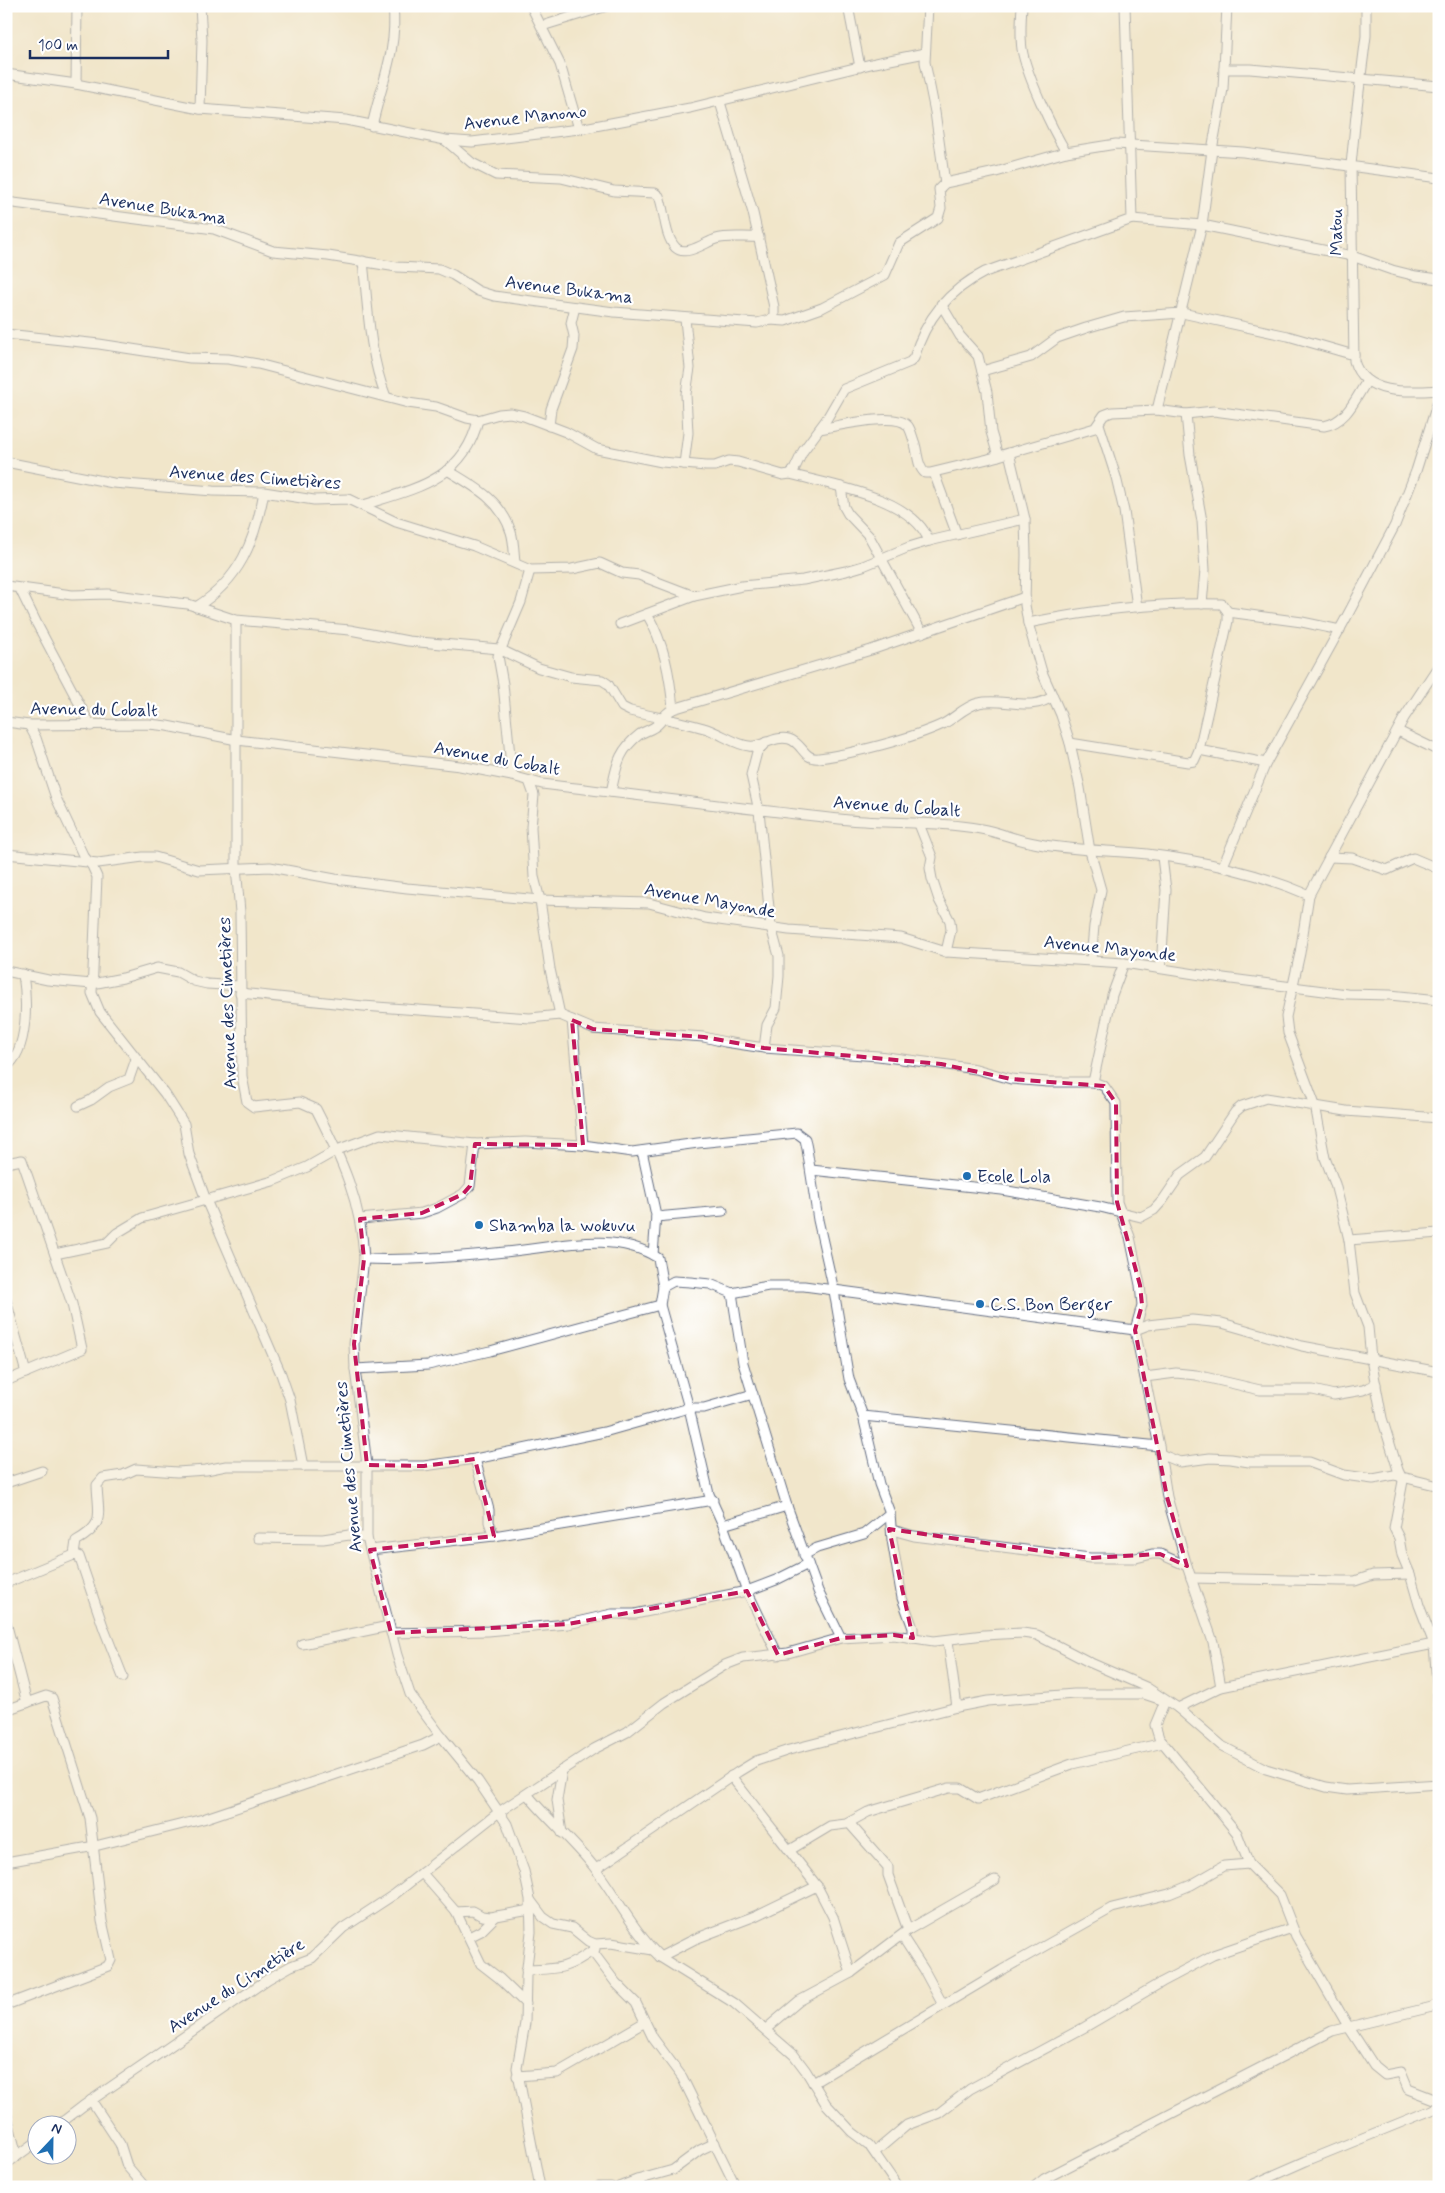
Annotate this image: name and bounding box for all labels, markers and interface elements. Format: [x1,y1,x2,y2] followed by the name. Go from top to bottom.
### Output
[30,28,168,60] scale bar
[38,36,78,56] text: 100 m
[462,100,588,136] street label: Avenue Manono
[97,187,228,231] street label: Avenue Bukama
[1325,208,1349,256] street label: Matou
[504,270,634,310] street label: Avenue Bukama
[168,460,342,496] street label: Avenue des Cimetières
[30,697,158,723] street label: Avenue du Cobalt
[432,736,562,782] street label: Avenue du Cobalt
[832,791,962,823] street label: Avenue du Cobalt
[642,878,778,924] street label: Avenue Mayonde
[213,916,243,1089] street label: Avenue des Cimetières
[1042,930,1178,968] street label: Avenue Mayonde
[977,1165,1051,1189] place label: Ecole Lola
[961,1170,973,1182] marker: Ecole Lola
[489,1214,636,1238] place label: Shamba la wokuvu
[473,1219,485,1231] marker: Shamba la wokuvu
[990,1293,1113,1319] place label: C.S. Bon Berger
[974,1298,986,1310] marker: C.S. Bon Berger
[330,1380,368,1554] street label: Avenue des Cimetières
[164,1933,310,2039] street label: Avenue du Cimetière
[28,2116,78,2166] north arrow
[49,2119,64,2139] text: N

